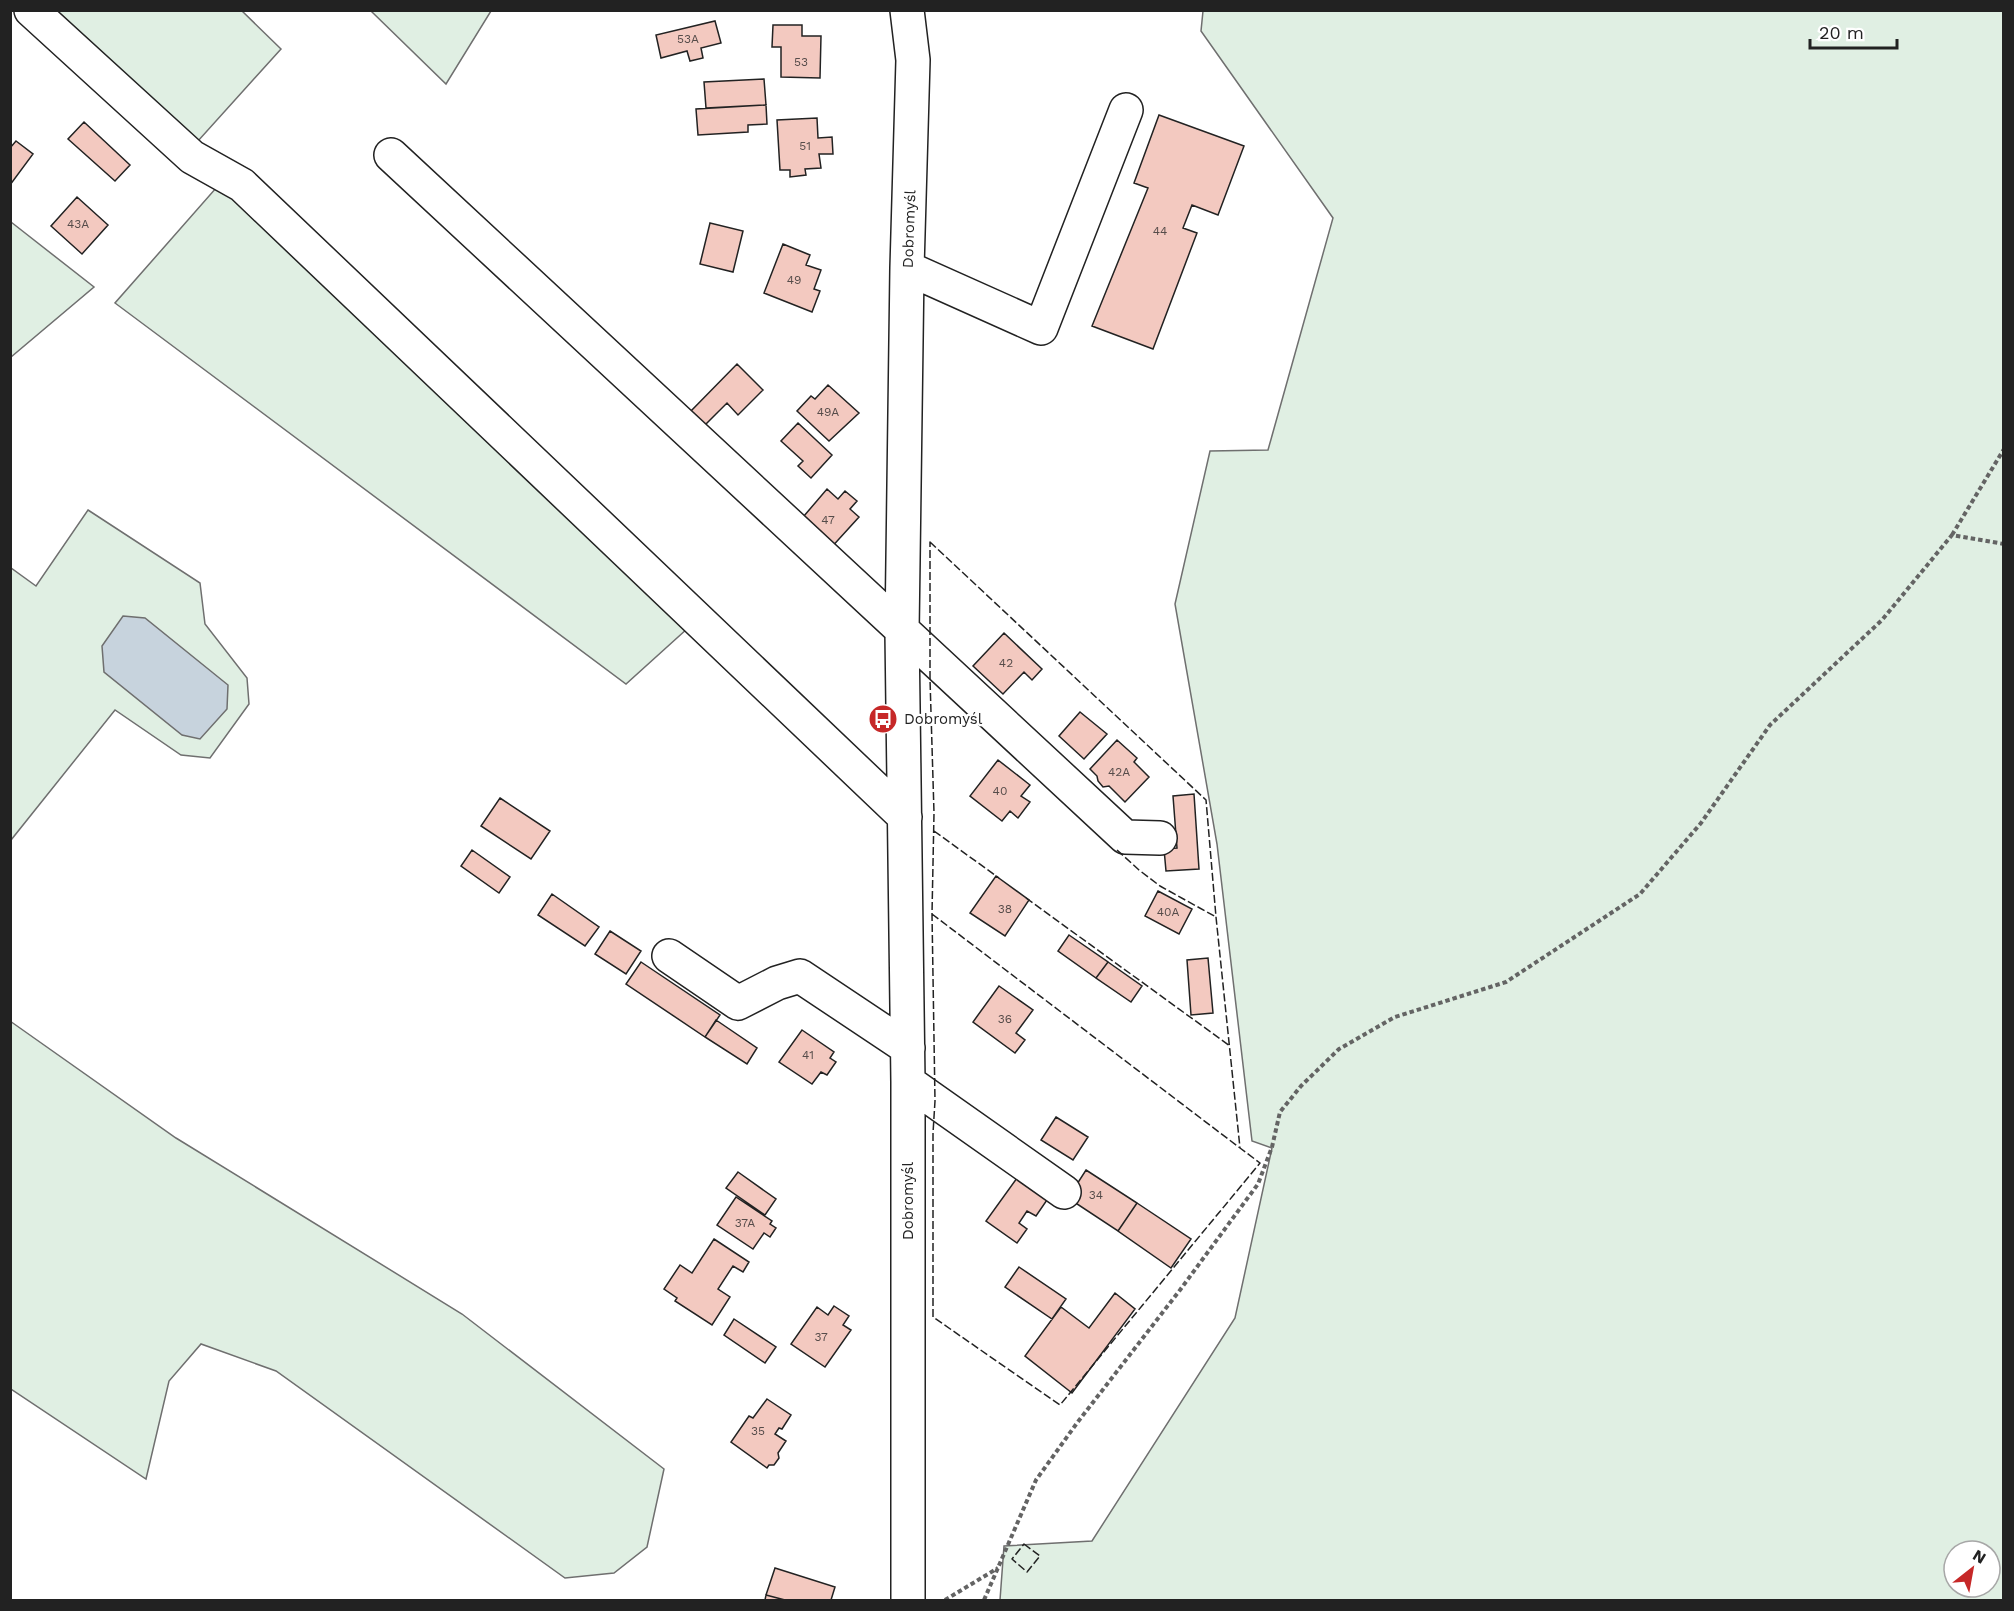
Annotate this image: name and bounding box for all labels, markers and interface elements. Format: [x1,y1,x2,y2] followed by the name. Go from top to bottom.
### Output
[1810,12,1897,50] scale bar
[1819,22,1864,43] text: 20 m
[677,32,699,46] house number: 53A
[794,55,808,69] house number: 53
[799,139,811,153] house number: 51
[899,189,919,268] street label: Dobromyśl
[67,217,89,231] house number: 43A
[1153,224,1167,238] house number: 44
[787,273,801,287] house number: 49
[817,405,839,419] house number: 49A
[821,513,835,527] house number: 47
[999,656,1013,670] house number: 42
[867,703,899,735] bus stop icon: Dobromyśl
[904,710,983,728] place label: Dobromyśl
[1108,765,1130,779] house number: 42A
[993,784,1007,798] house number: 40
[998,902,1012,916] house number: 38
[1157,905,1179,919] house number: 40A
[998,1012,1012,1026] house number: 36
[802,1048,814,1062] house number: 41
[899,1161,917,1240] street label: Dobromyśl
[1089,1188,1103,1202] house number: 34
[735,1216,755,1230] house number: 37A
[814,1330,828,1344] house number: 37
[751,1424,765,1438] house number: 35
[1942,1539,2002,1599] north arrow
[1969,1545,1989,1568] text: N

